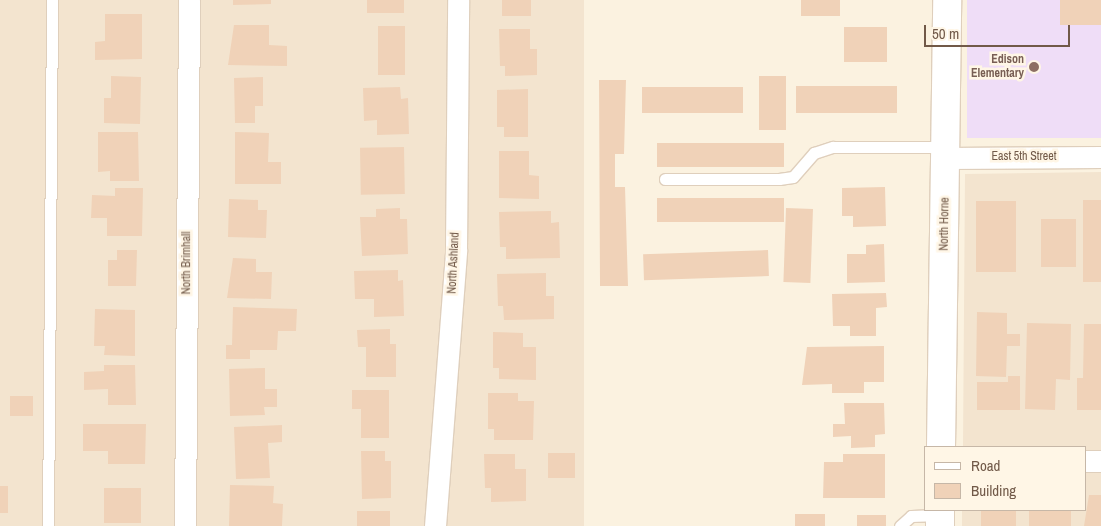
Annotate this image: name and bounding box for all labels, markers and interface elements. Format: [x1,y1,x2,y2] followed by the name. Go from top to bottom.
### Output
[926,15,1072,47] scale bar
[932,23,959,44] text: 50 m
[971,53,1024,81] place label: Edison Elementary
[1028,61,1040,73] marker: Edison Elementary
[991,150,1057,164] street label: East 5th Street
[937,197,953,251] street label: North Horne
[445,231,463,295] street label: North Ashland
[180,232,194,294] street label: North Brimhall
[924,446,1086,511] legend
[971,455,1000,476] text: Road
[971,480,1016,501] text: Building

